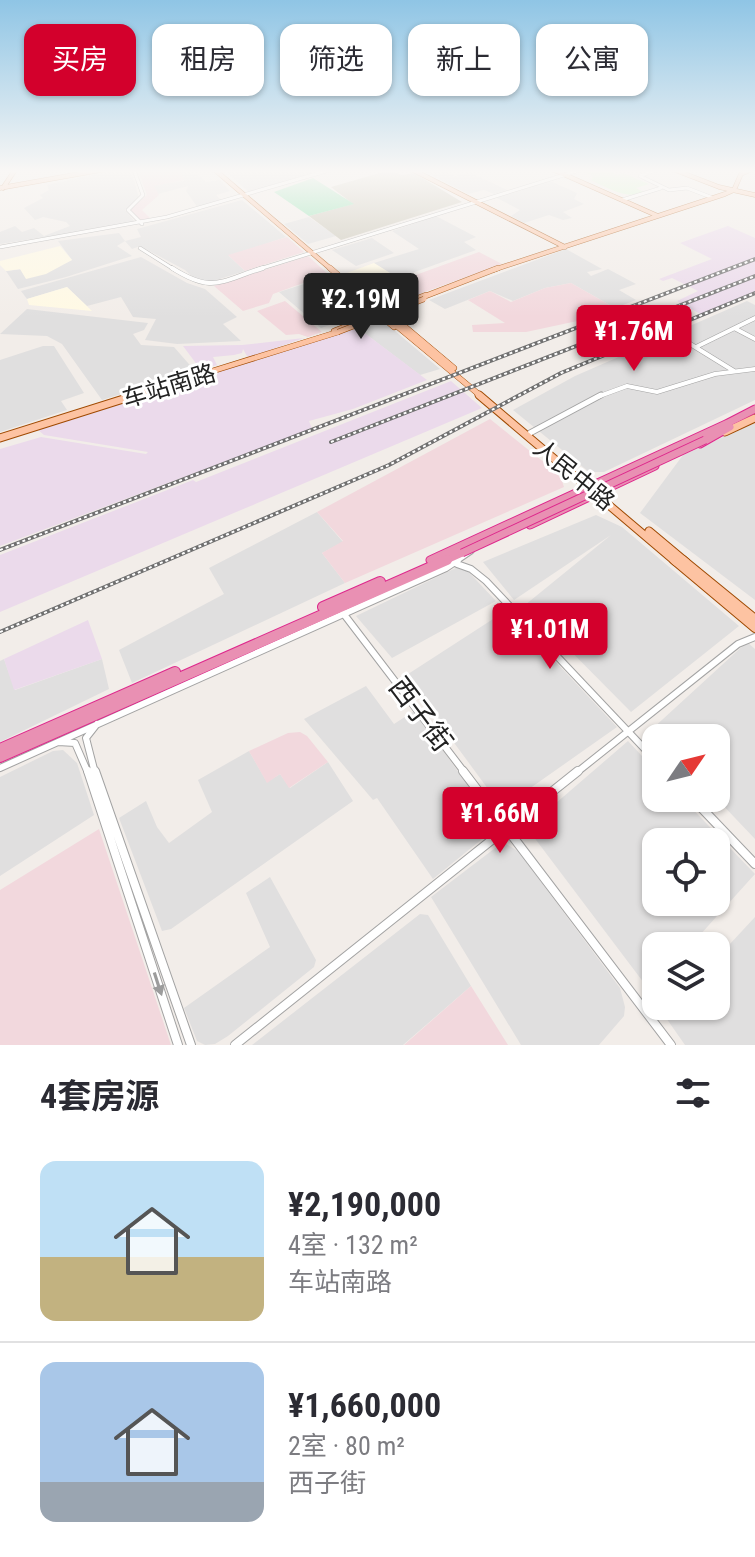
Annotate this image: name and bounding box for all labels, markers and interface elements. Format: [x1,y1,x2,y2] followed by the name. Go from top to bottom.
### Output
[24,24,136,96] chip: 买房
[152,24,264,96] chip: 租房
[280,24,392,96] chip: 筛选
[408,24,520,96] chip: 新上
[536,24,648,96] chip: 公寓
[296,273,426,341] pin: ¥2.19M
[321,284,401,314] text: ¥2.19M
[569,305,699,373] pin: ¥1.76M
[594,316,674,346] text: ¥1.76M
[119,359,219,413] street label: 车站南路
[528,434,620,516] street label: 人民中路
[485,603,615,671] pin: ¥1.01M
[510,614,590,644] text: ¥1.01M
[382,671,459,758] street label: 西子街
[642,724,730,812] north arrow
[642,724,730,1020] map controls
[435,787,565,855] pin: ¥1.66M
[460,798,540,828] text: ¥1.66M
[642,828,730,916] button: locate
[642,932,730,1020] button: layers
[153,973,165,997] one-way arrow
[671,1071,715,1115] icon: filters
[40,1076,159,1116] text: 4套房源
[288,1184,441,1224] text: ¥2,190,000
[104,1193,200,1289] icon: home
[288,1230,418,1260] text: 4室 · 132 m²
[288,1267,392,1297] text: 车站南路
[288,1385,441,1425] text: ¥1,660,000
[104,1394,200,1490] icon: home
[288,1431,405,1461] text: 2室 · 80 m²
[288,1468,366,1498] text: 西子街

